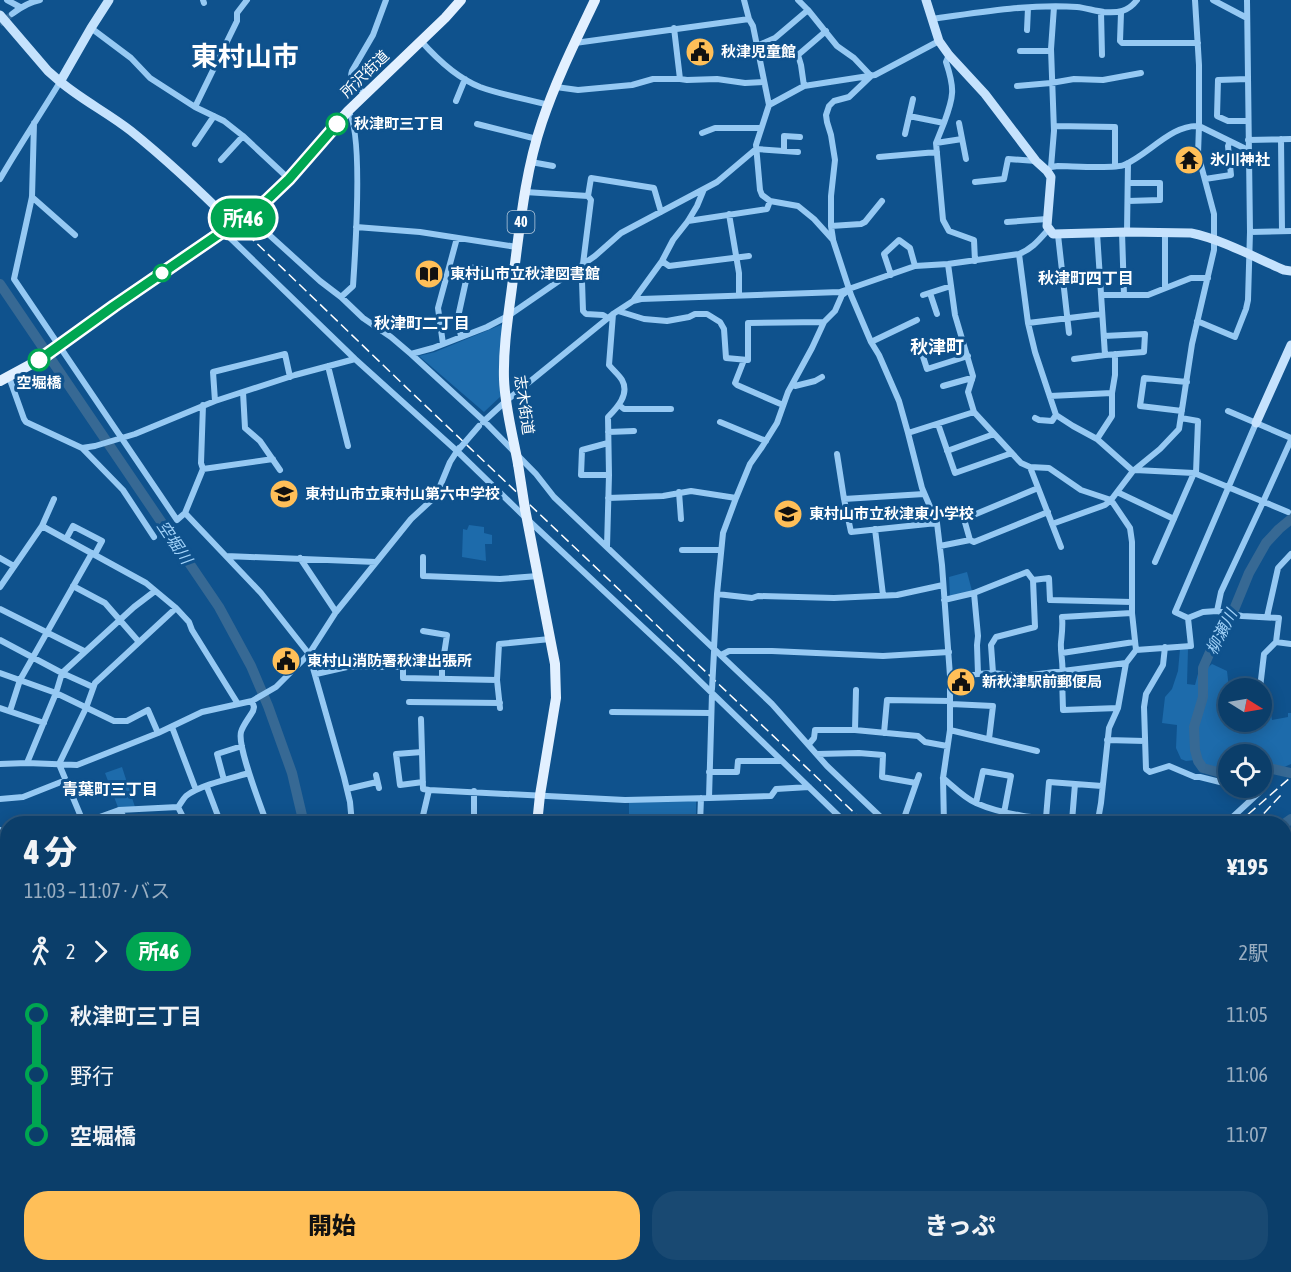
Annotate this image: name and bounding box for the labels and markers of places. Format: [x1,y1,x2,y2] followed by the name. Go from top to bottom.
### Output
[684,36,716,68] public building icon: 秋津児童館
[721,43,796,60] place label: 秋津児童館
[326,113,348,135] marker: 秋津町三丁目
[354,115,444,132] place label: 秋津町三丁目
[1173,144,1205,176] temple icon: 氷川神社
[1210,151,1270,168] place label: 氷川神社
[413,258,445,290] library icon: 東村山市立秋津図書館
[153,264,171,282] unlabelled marker
[450,265,600,282] place label: 東村山市立秋津図書館
[28,349,50,371] marker: 空堀橋
[16,374,62,391] place label: 空堀橋
[268,478,300,510] school or university icon: 東村山市立東村山第六中学校
[305,485,500,502] place label: 東村山市立東村山第六中学校
[772,498,804,530] school or university icon: 東村山市立秋津東小学校
[809,505,974,522] place label: 東村山市立秋津東小学校
[270,645,302,677] public building icon: 東村山消防署秋津出張所
[307,652,472,669] place label: 東村山消防署秋津出張所
[945,666,977,698] public building icon: 新秋津駅前郵便局
[982,673,1102,690] place label: 新秋津駅前郵便局

